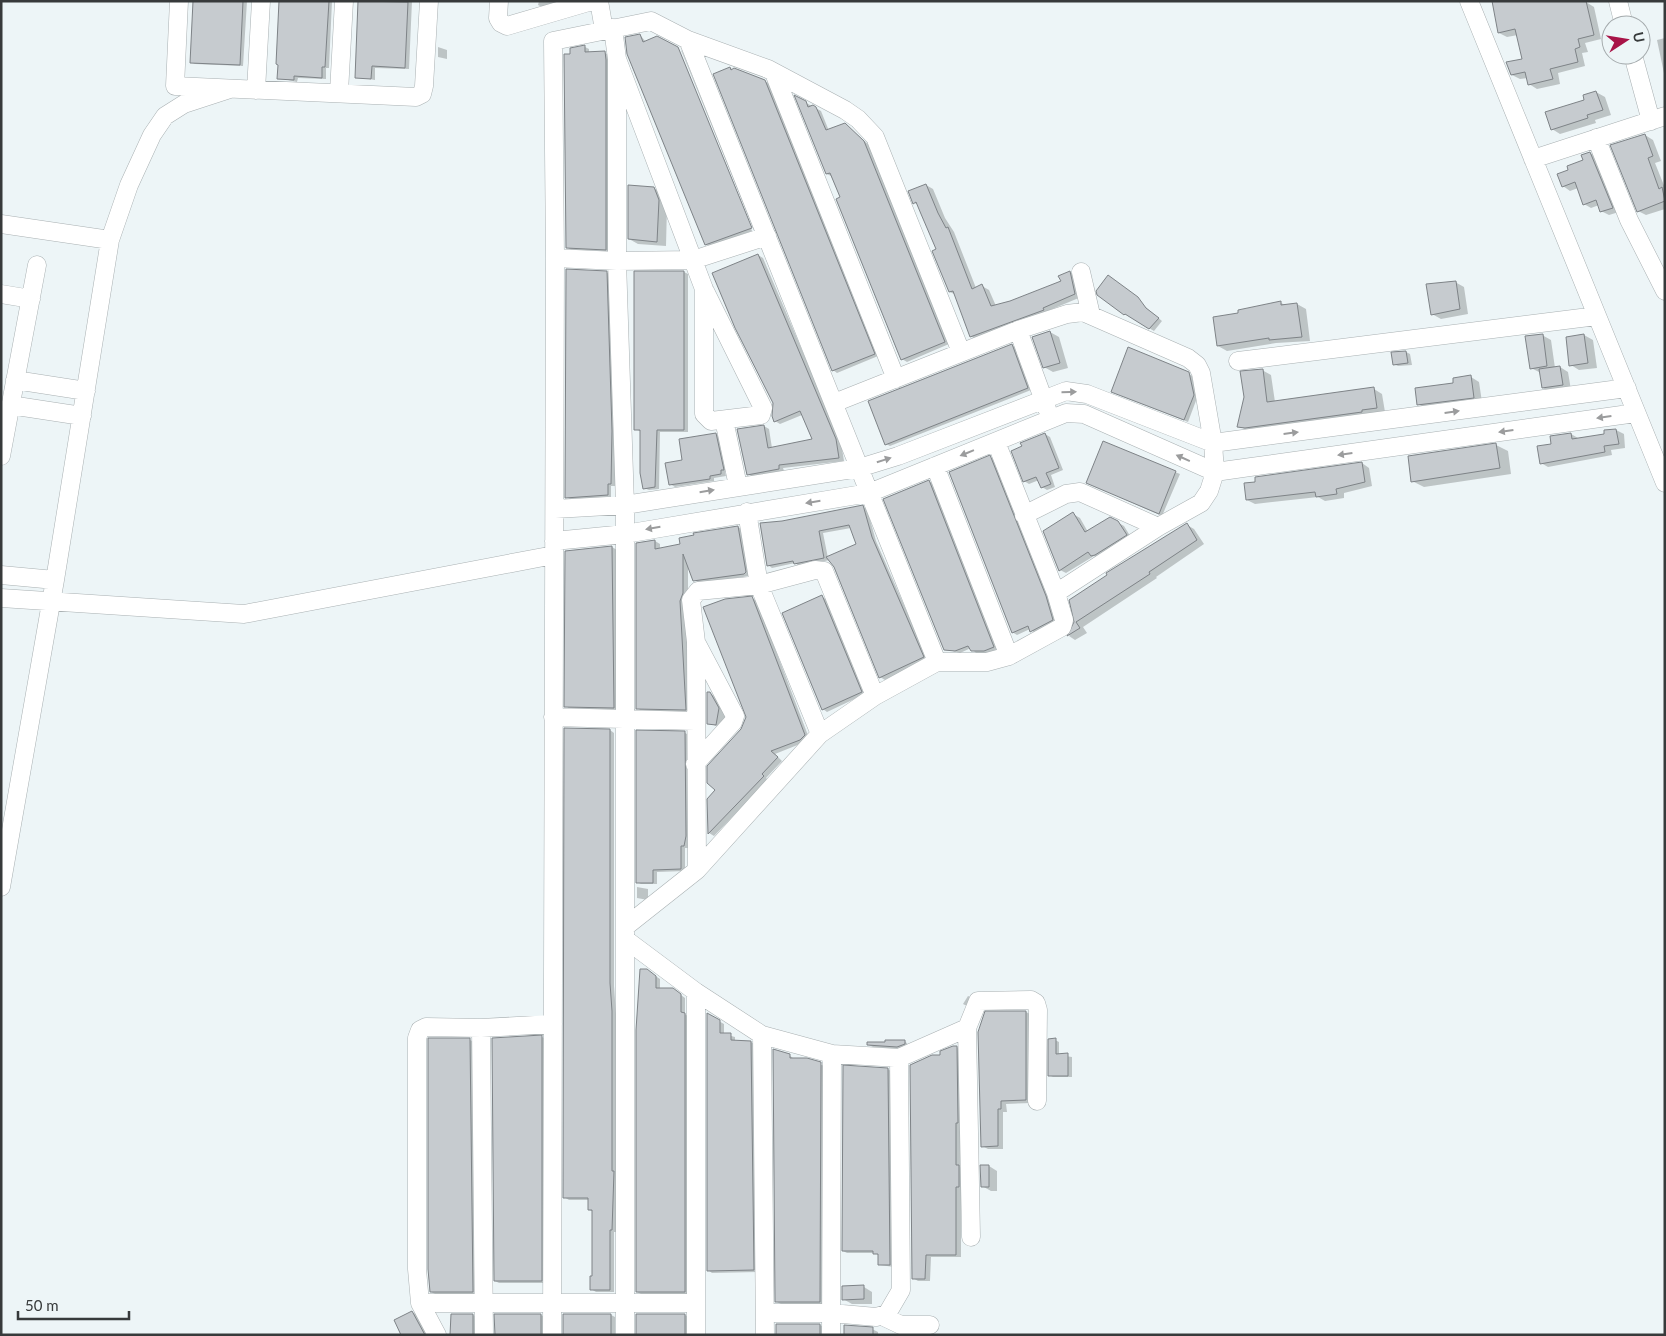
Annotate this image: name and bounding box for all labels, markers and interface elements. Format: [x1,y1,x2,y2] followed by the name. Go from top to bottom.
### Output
[1601,15,1651,65] north arrow
[1630,30,1649,44] text: U
[1061,388,1077,396] one-way arrow
[1445,408,1461,416] one-way arrow
[1596,413,1612,421] one-way arrow
[1498,427,1514,435] one-way arrow
[1284,429,1300,437] one-way arrow
[960,450,974,458] one-way arrow
[1337,450,1353,458] one-way arrow
[1176,453,1190,461] one-way arrow
[877,456,892,464] one-way arrow
[699,487,715,495] one-way arrow
[805,499,821,507] one-way arrow
[645,525,661,533] one-way arrow
[18,1288,129,1320] scale bar
[25,1296,59,1314] text: 50 m

